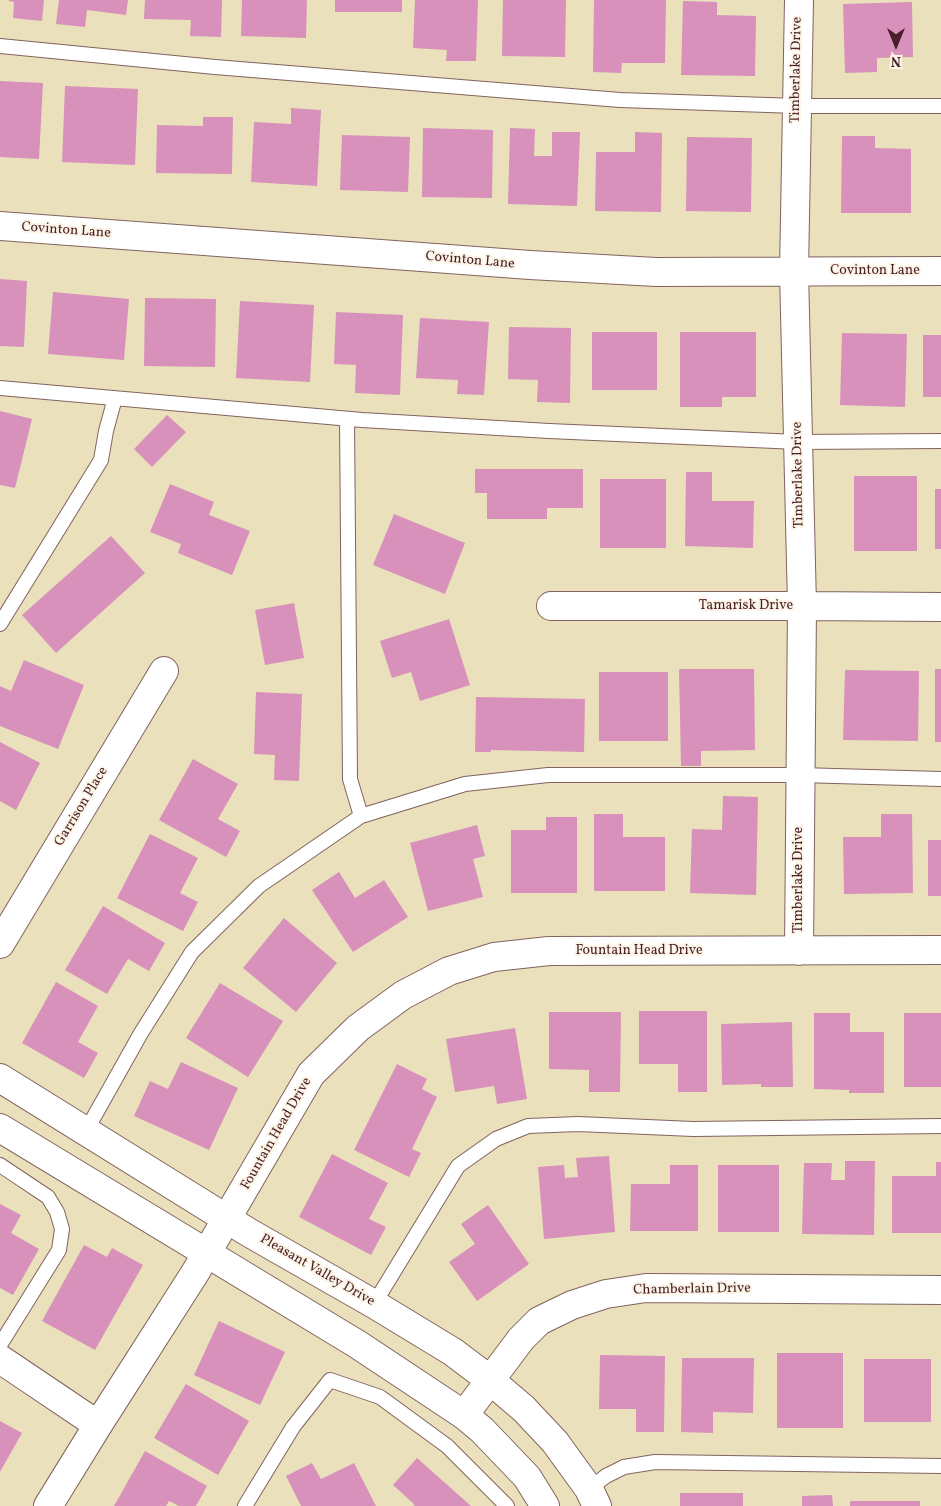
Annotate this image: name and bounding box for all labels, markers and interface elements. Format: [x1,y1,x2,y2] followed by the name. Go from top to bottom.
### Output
[788,17,806,123] street label: Timberlake Drive
[871,20,921,70] north arrow
[891,51,901,70] text: N
[21,219,111,243] street label: Covinton Lane
[425,249,515,273] street label: Covinton Lane
[830,263,920,279] street label: Covinton Lane
[790,422,808,528] street label: Timberlake Drive
[699,598,793,614] street label: Tamarisk Drive
[52,764,112,850] street label: Garrison Place
[791,827,807,933] street label: Timberlake Drive
[575,943,703,959] street label: Fountain Head Drive
[238,1075,316,1193] street label: Fountain Head Drive
[257,1231,377,1311] street label: Pleasant Valley Drive
[633,1281,751,1299] street label: Chamberlain Drive

